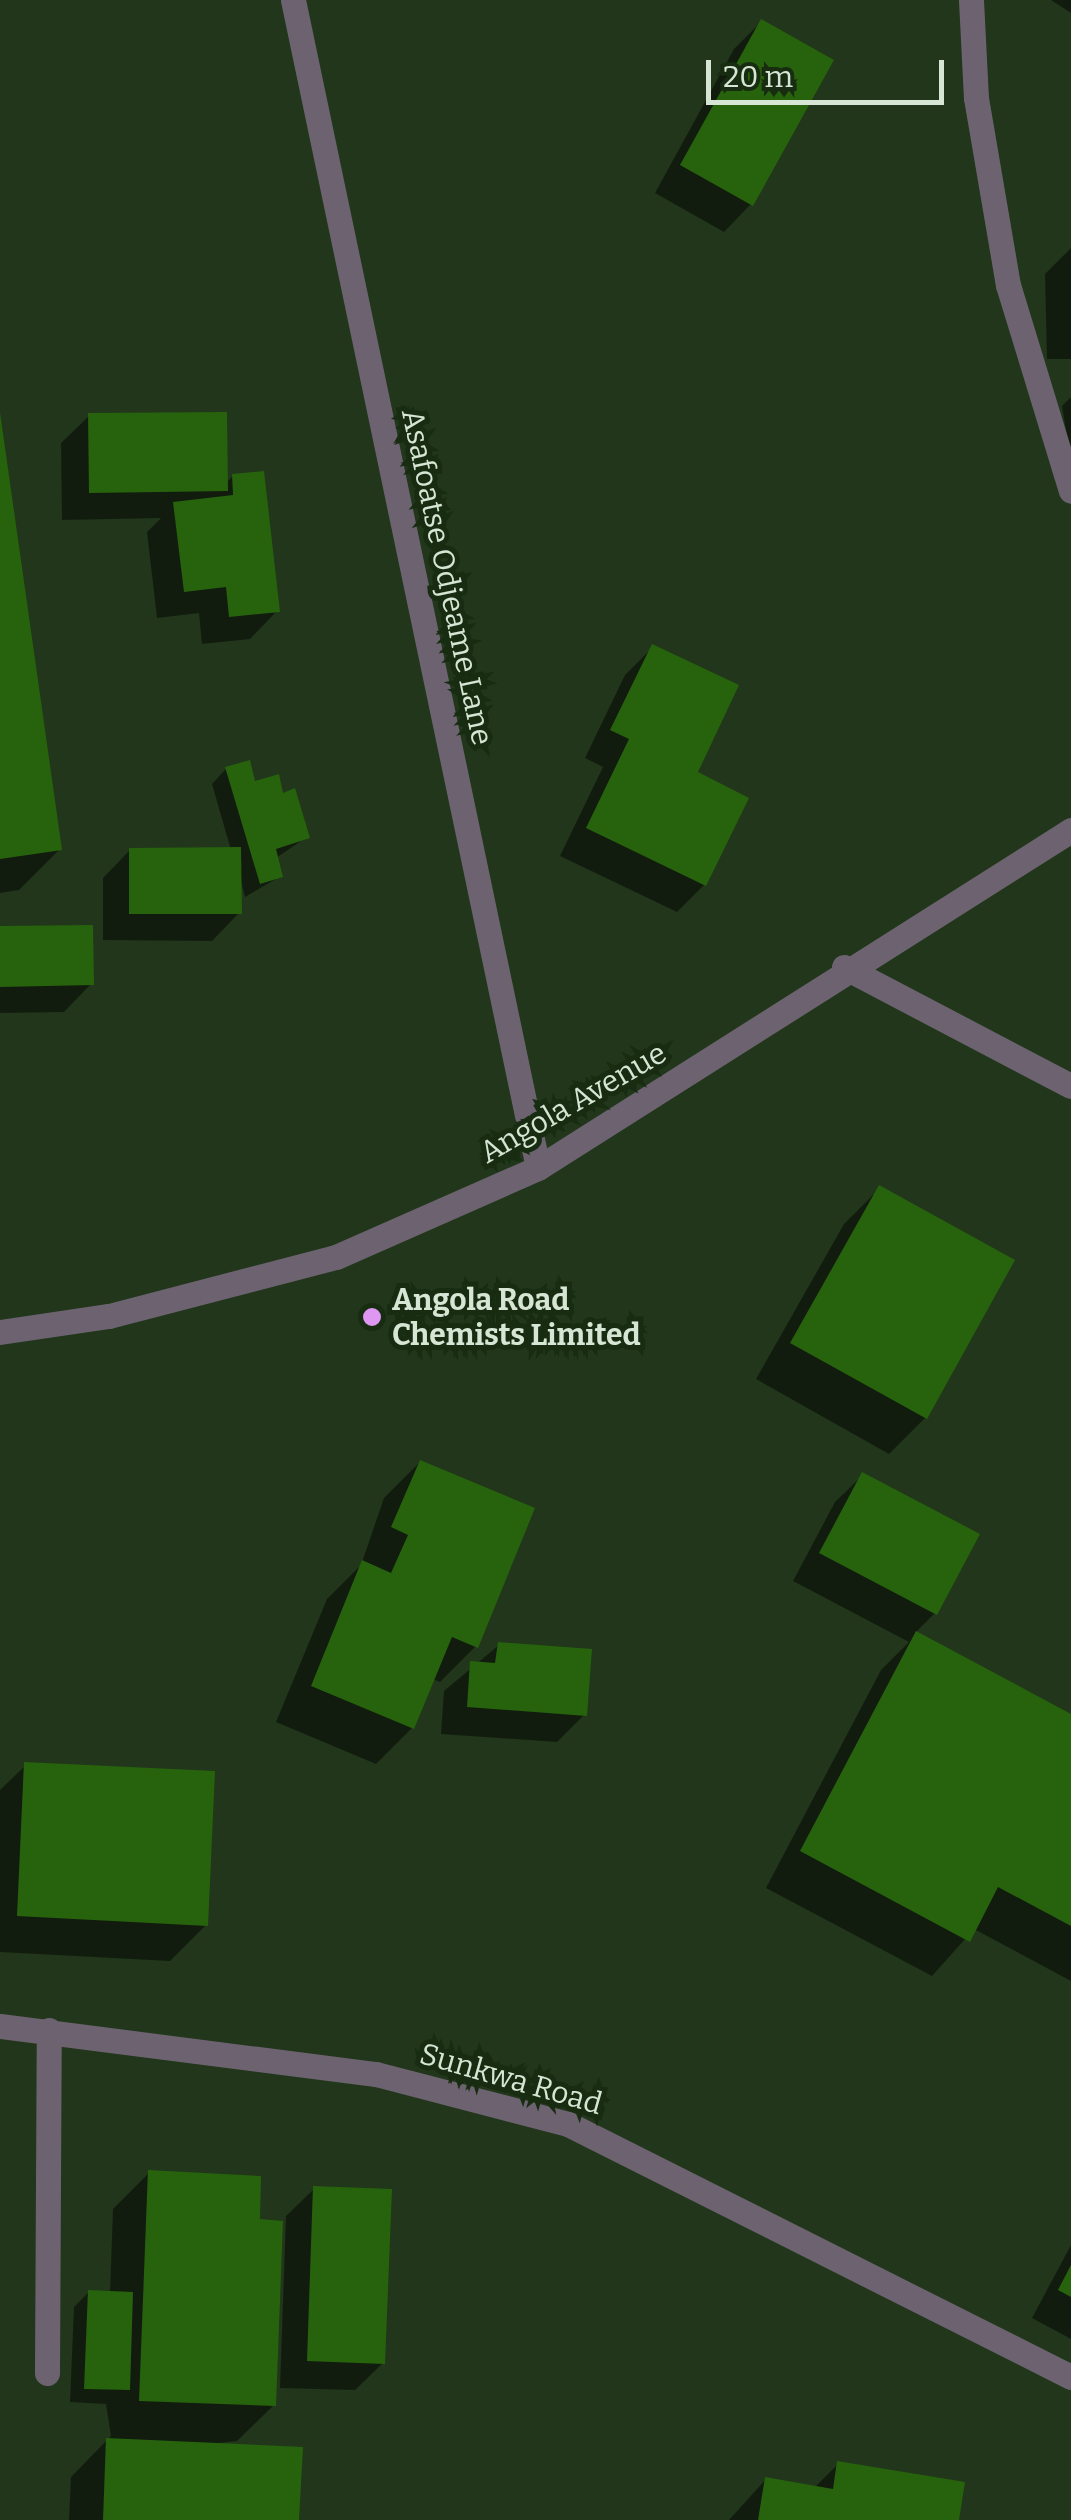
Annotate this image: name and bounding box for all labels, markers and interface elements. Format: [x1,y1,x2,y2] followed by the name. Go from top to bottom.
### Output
[711,40,948,102] scale bar
[723,59,793,95] text: 20 m
[394,406,500,748] street label: Asafoatse Odjeame Lane
[473,1035,673,1171] street label: Angola Avenue
[392,1282,641,1352] place label: Angola Road Chemists Limited
[361,1306,383,1328] marker: Angola Road Chemists Limited
[416,2036,606,2122] street label: Sunkwa Road

